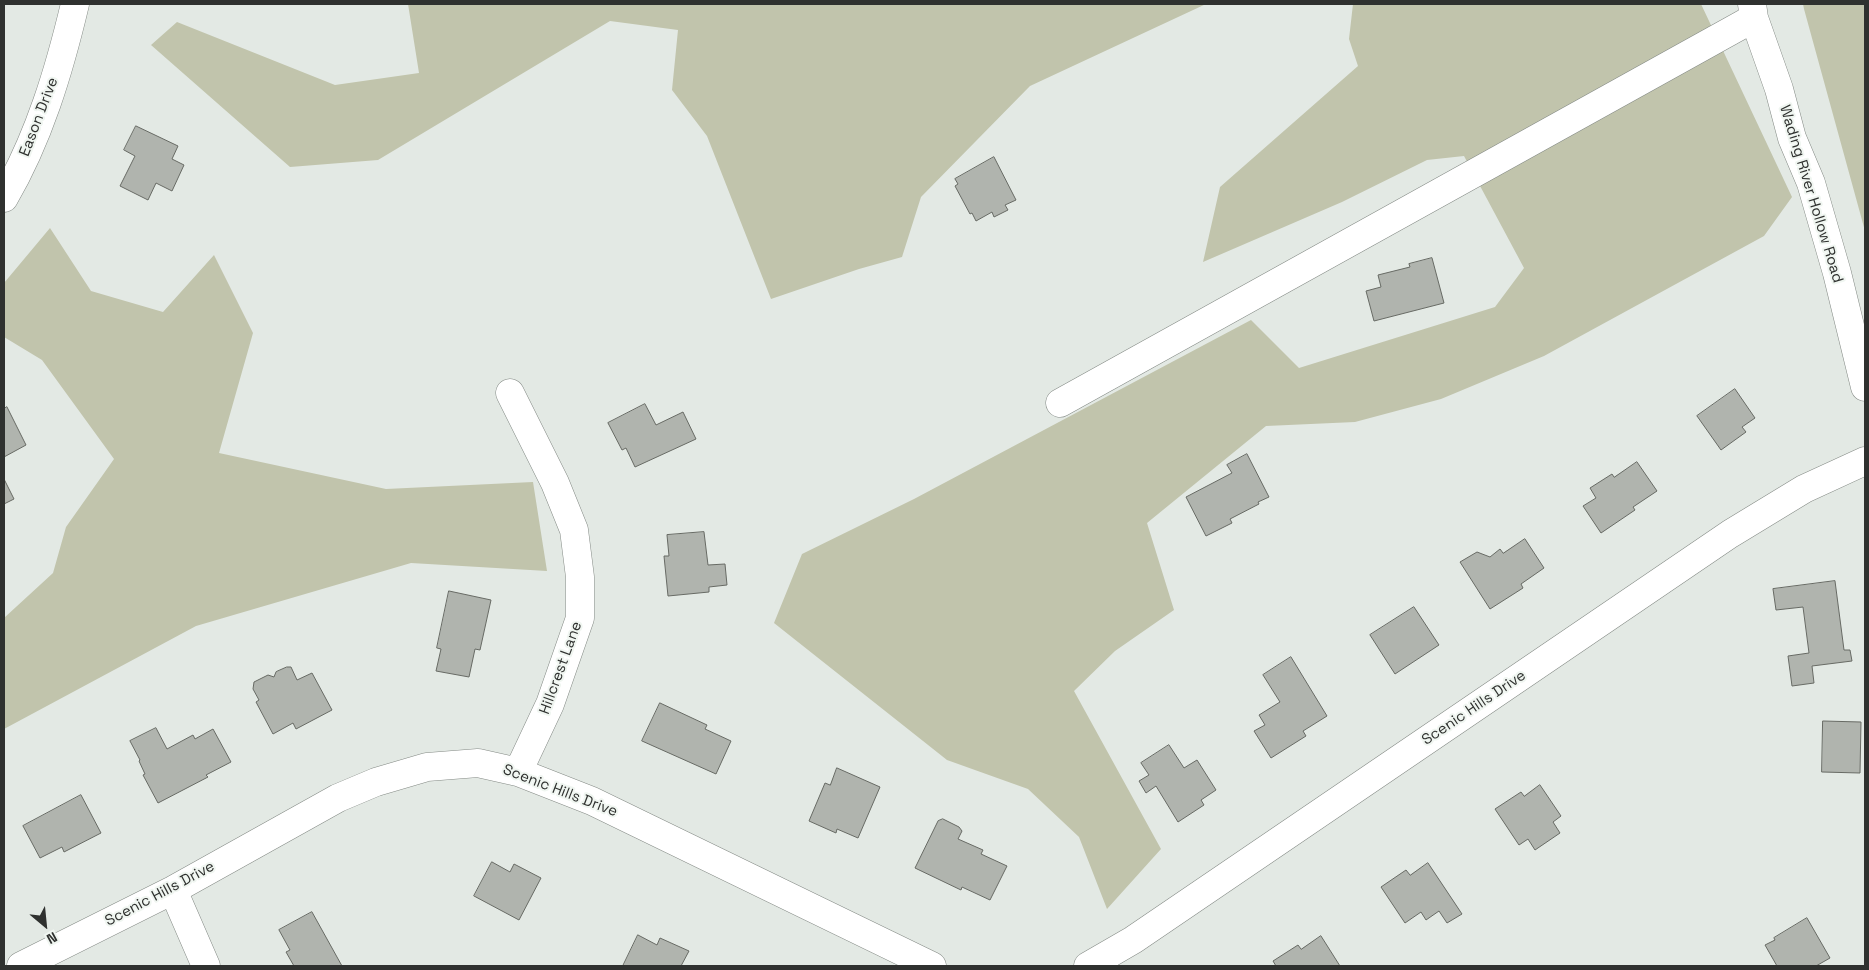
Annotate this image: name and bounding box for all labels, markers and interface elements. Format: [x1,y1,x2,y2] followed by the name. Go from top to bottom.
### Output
[16,75,62,159] street label: Eason Drive
[1775,103,1847,285] street label: Wading River Hollow Road
[536,619,586,717] street label: Hillcrest Lane
[1419,667,1529,749] street label: Scenic Hills Drive
[500,761,620,821] street label: Scenic Hills Drive
[102,858,218,930] street label: Scenic Hills Drive
[20,900,70,950] north arrow
[44,928,60,948] text: N

